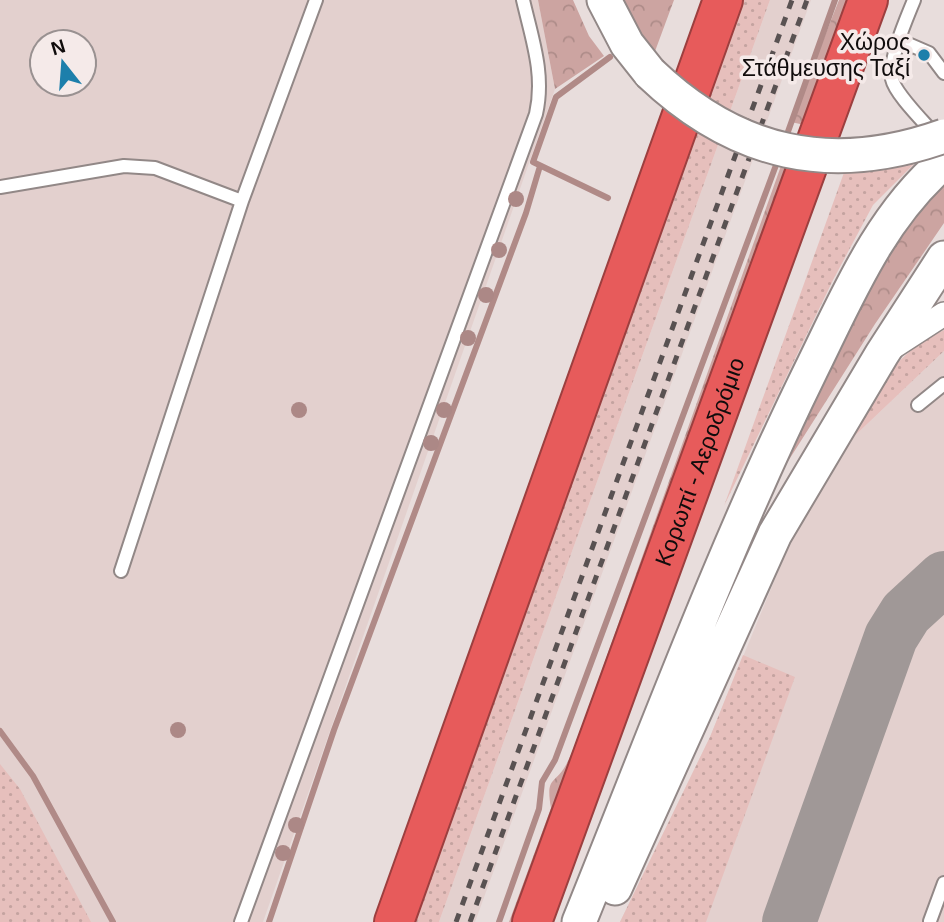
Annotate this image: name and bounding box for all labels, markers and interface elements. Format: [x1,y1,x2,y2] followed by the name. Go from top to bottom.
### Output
[28,28,98,98] north arrow
[742,29,910,81] place label: Χώρος Στάθμευσης Ταξί
[49,35,68,59] text: N
[916,47,932,63] marker: Χώρος Στάθμευσης Ταξί
[650,354,750,570] street label: Κορωπί - Αεροδρόμιο

